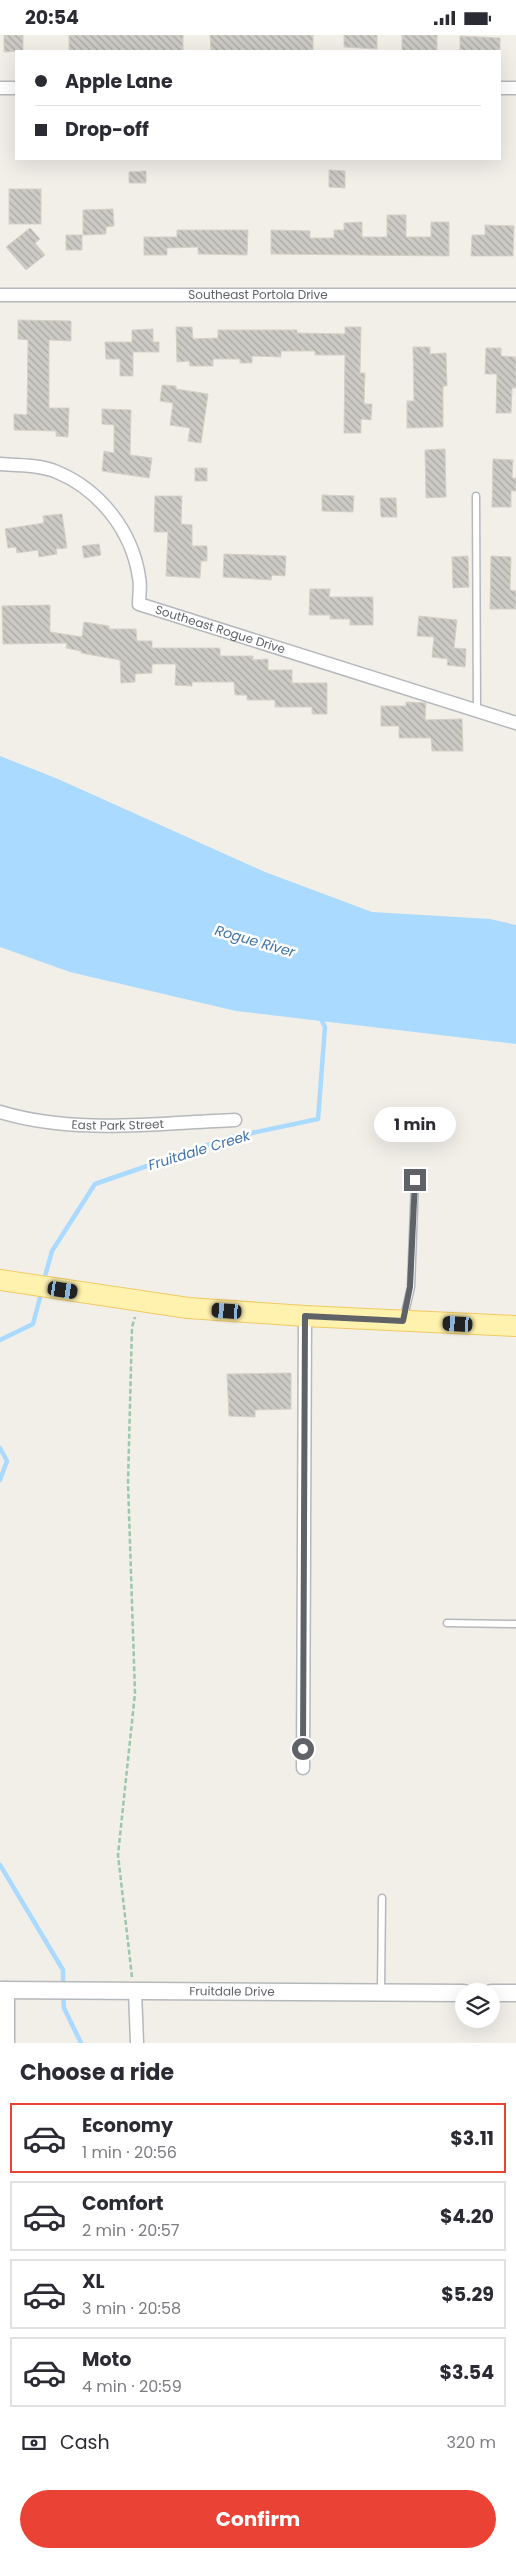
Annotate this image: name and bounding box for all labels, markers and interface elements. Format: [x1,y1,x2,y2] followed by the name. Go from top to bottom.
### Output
[25,4,79,31] text: 20:54
[65,68,173,95] text: Apple Lane
[65,116,149,143] text: Drop-off
[188,286,328,303] street label: Southeast Portola Drive
[153,601,288,658] street label: Southeast Rogue Drive
[213,920,298,962] water label: Rogue River
[374,1107,456,1143] callout: 1 min
[394,1113,436,1136] text: 1 min
[71,1115,164,1134] street label: East Park Street
[146,1125,253,1175] water label: Fruitdale Creek
[404,1169,426,1191] route end
[47,1280,78,1300] car
[211,1302,242,1320] car
[442,1316,473,1332] car
[292,1738,314,1760] route start
[189,1982,275,2000] street label: Fruitdale Drive
[455,1983,500,2028] map controls
[455,1983,500,2028] button: layers
[20,2057,174,2088] text: Choose a ride
[82,2112,173,2139] text: Economy
[22,2116,67,2161] icon: car
[450,2125,494,2152] text: $3.11
[82,2141,177,2164] text: 1 min · 20:56
[82,2190,164,2217] text: Comfort
[22,2194,67,2239] icon: car
[440,2203,494,2230] text: $4.20
[82,2219,180,2242] text: 2 min · 20:57
[82,2268,105,2295] text: XL
[22,2272,67,2317] icon: car
[441,2281,494,2308] text: $5.29
[82,2297,181,2320] text: 3 min · 20:58
[82,2346,131,2373] text: Moto
[22,2350,67,2395] icon: car
[439,2359,494,2386] text: $3.54
[82,2375,182,2398] text: 4 min · 20:59
[20,2429,48,2457] icon: cash
[60,2429,110,2456] text: Cash
[447,2431,496,2454] text: 320 m
[20,2490,496,2548] button: Confirm

